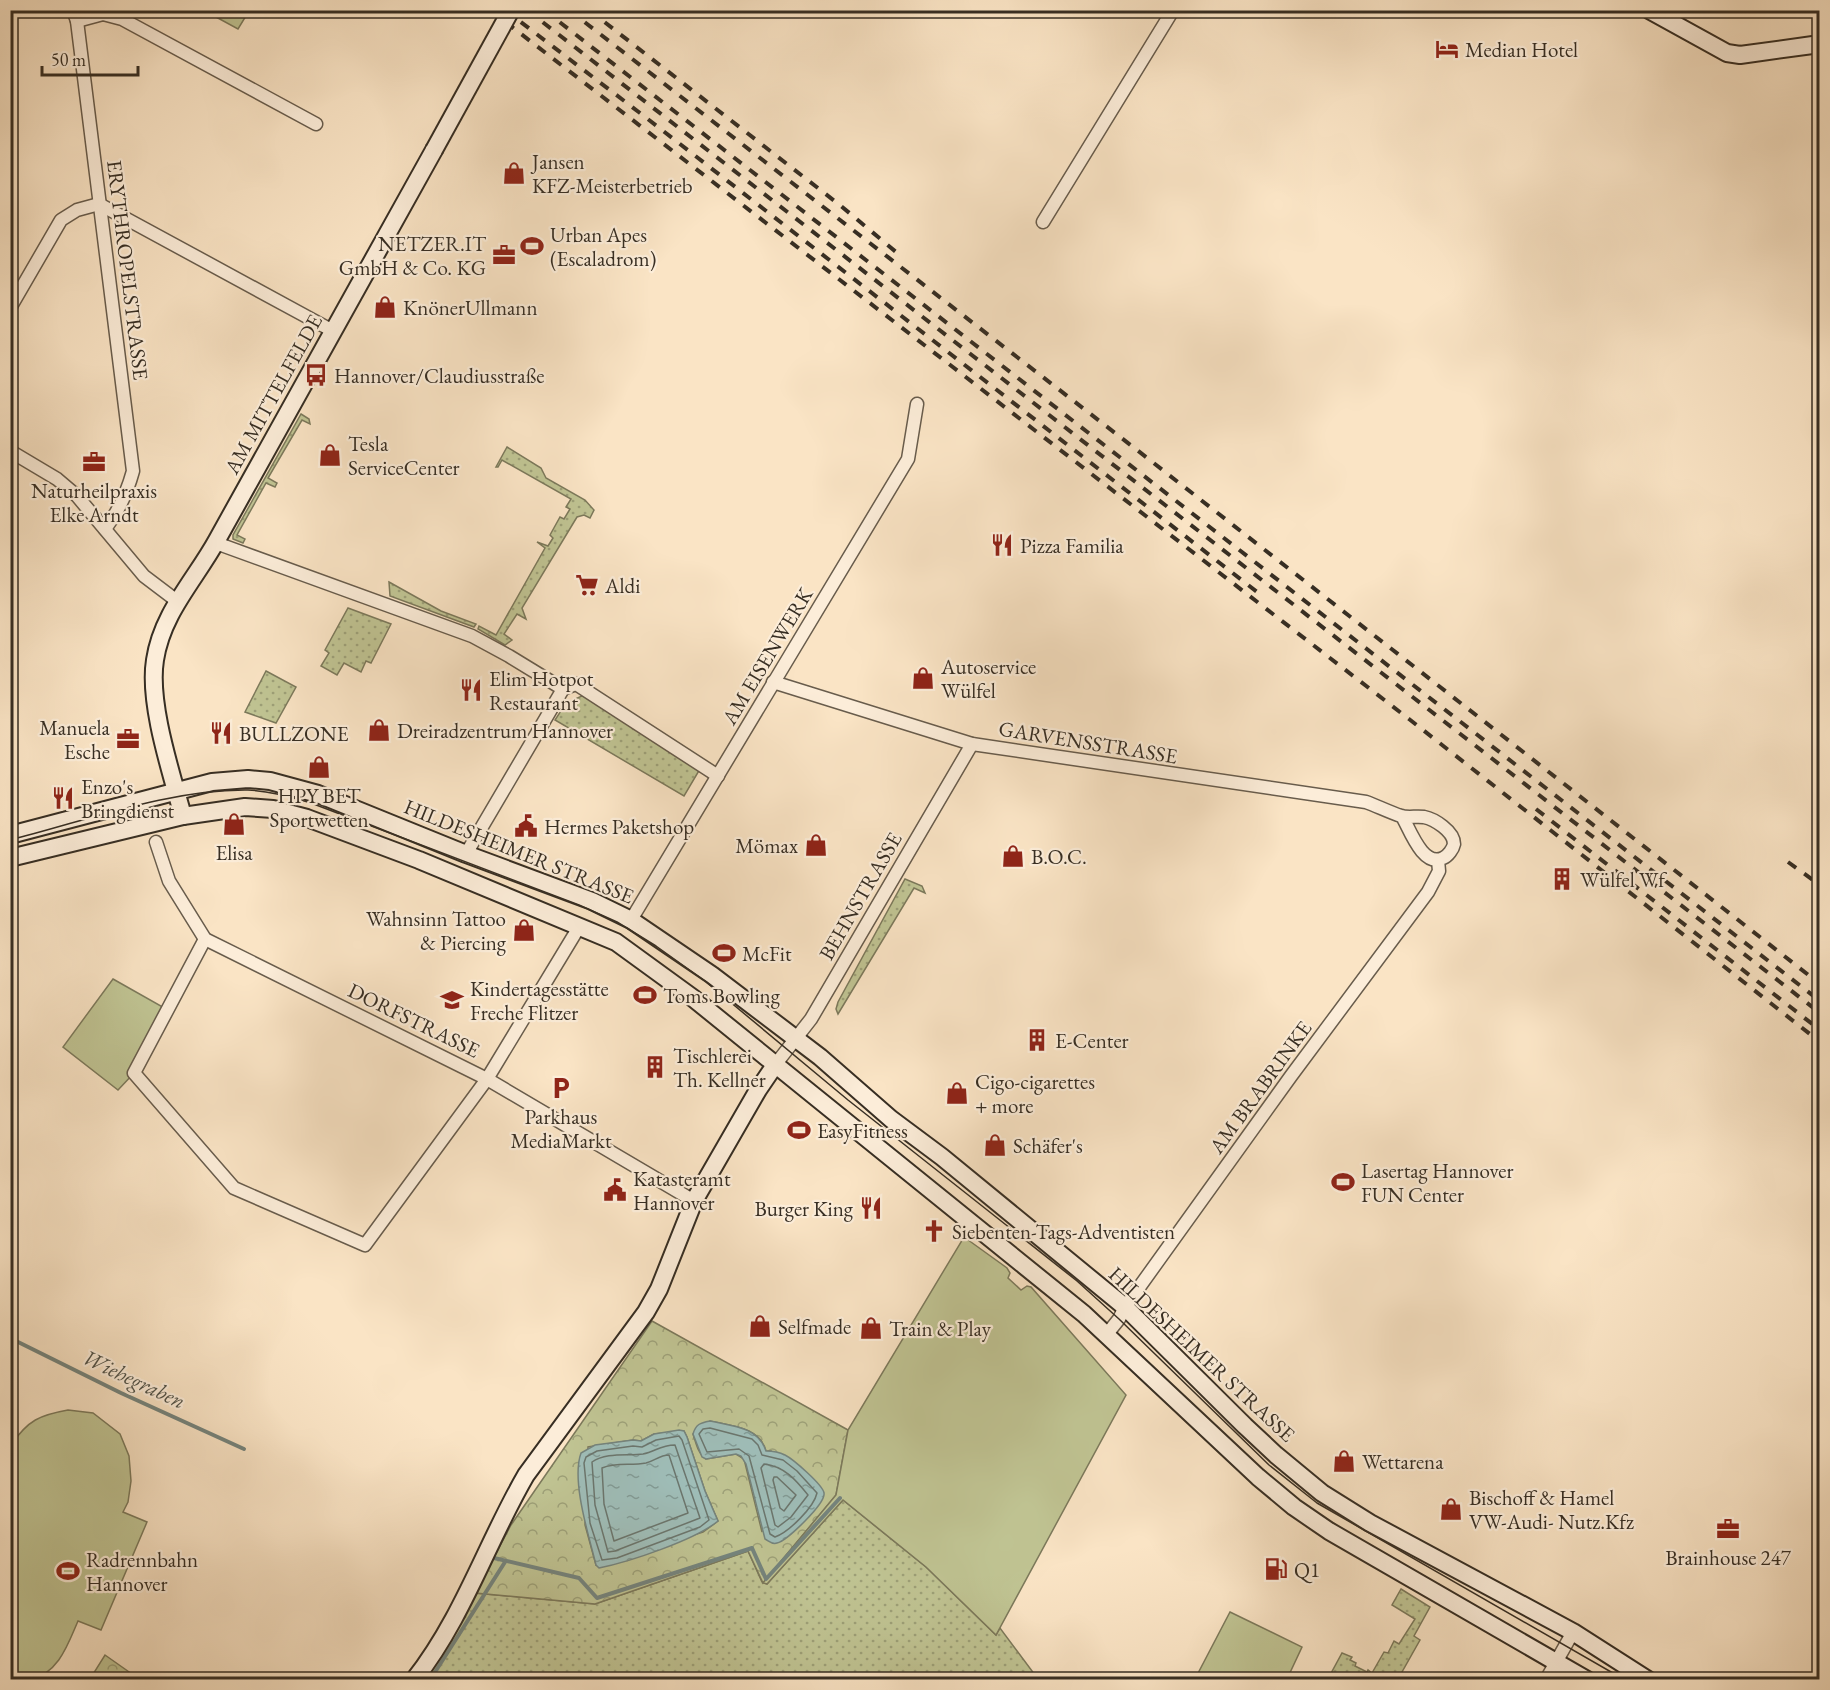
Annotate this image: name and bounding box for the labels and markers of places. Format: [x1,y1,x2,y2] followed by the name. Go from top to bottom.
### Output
[1434,36,1460,62] hotel icon: Median Hotel
[1465,36,1578,63] place label: Median Hotel
[530,148,693,199] place label: Jansen KFZ-Meisterbetrieb
[501,160,527,186] shop icon: Jansen KFZ-Meisterbetrieb
[550,221,656,272] place label: Urban Apes (Escaladrom)
[339,230,487,281] place label: NETZER.IT GmbH & Co. KG
[519,233,545,259] sports icon: Urban Apes (Escaladrom)
[491,242,517,268] office icon: NETZER.IT GmbH & Co. KG
[372,294,398,320] shop icon: KnönerUllmann
[403,294,538,321] place label: KnönerUllmann
[303,362,329,388] bus stop icon: Hannover/Claudiusstraße
[334,362,544,389] place label: Hannover/Claudiusstraße
[348,430,460,481] place label: Tesla ServiceCenter
[317,442,343,468] shop icon: Tesla ServiceCenter
[81,449,107,475] office icon: Naturheilpraxis Elke Arndt
[31,477,157,528] place label: Naturheilpraxis Elke Arndt
[989,532,1015,558] restaurant icon: Pizza Familia
[1020,532,1124,559] place label: Pizza Familia
[574,572,600,598] supermarket icon: Aldi
[604,572,640,599] place label: Aldi
[940,653,1036,704] place label: Autoservice Wülfel
[489,665,594,716] place label: Elim Hotpot Restaurant
[910,665,936,691] shop icon: Autoservice Wülfel
[458,677,484,703] restaurant icon: Elim Hotpot Restaurant
[39,714,111,765] place label: Manuela Esche
[366,717,392,743] shop icon: Dreiradzentrum Hannover
[397,717,613,744] place label: Dreiradzentrum Hannover
[208,720,234,746] restaurant icon: BULLZONE
[239,720,349,747] place label: BULLZONE
[115,726,141,752] office icon: Manuela Esche
[306,754,332,780] shop icon: HPY BET Sportwetten
[81,773,175,824] place label: Enzo's Bringdienst
[269,782,369,833] place label: HPY BET Sportwetten
[50,785,76,811] restaurant icon: Enzo's Bringdienst
[221,811,247,837] shop icon: Elisa
[513,813,539,839] public building icon: Hermes Paketshop
[544,813,694,840] place label: Hermes Paketshop
[735,832,798,859] place label: Mömax
[803,832,829,858] shop icon: Mömax
[215,839,253,866] place label: Elisa
[1000,843,1026,869] shop icon: B.O.C.
[1031,843,1087,870] place label: B.O.C.
[1549,866,1575,892] building icon: Wülfel Wf
[1580,866,1667,893] place label: Wülfel Wf
[366,905,507,956] place label: Wahnsinn Tattoo & Piercing
[511,917,537,943] shop icon: Wahnsinn Tattoo & Piercing
[711,940,737,966] sports icon: McFit
[742,940,792,967] place label: McFit
[470,975,609,1026] place label: Kindertagesstätte Freche Flitzer
[632,982,658,1008] sports icon: Toms Bowling
[663,982,781,1009] place label: Toms Bowling
[439,987,465,1013] school or university icon: Kindertagesstätte Freche Flitzer
[1024,1027,1050,1053] building icon: E-Center
[1055,1027,1129,1054] place label: E-Center
[673,1042,766,1093] place label: Tischlerei Th. Kellner
[642,1054,668,1080] building icon: Tischlerei Th. Kellner
[975,1068,1095,1119] place label: Cigo-cigarettes + more
[548,1075,574,1101] parking icon: Parkhaus MediaMarkt
[944,1080,970,1106] shop icon: Cigo-cigarettes + more
[511,1103,612,1154] place label: Parkhaus MediaMarkt
[786,1117,812,1143] sports icon: EasyFitness
[817,1117,908,1144] place label: EasyFitness
[982,1132,1008,1158] shop icon: Schäfer's
[1013,1132,1083,1159] place label: Schäfer's
[1361,1157,1513,1208] place label: Lasertag Hannover FUN Center
[633,1165,731,1216] place label: Katasteramt Hannover
[1330,1169,1356,1195] sports icon: Lasertag Hannover FUN Center
[602,1177,628,1203] public building icon: Katasteramt Hannover
[754,1195,854,1222] place label: Burger King
[858,1195,884,1221] restaurant icon: Burger King
[921,1218,947,1244] church icon: Siebenten-Tags-Adventisten
[952,1218,1175,1245] place label: Siebenten-Tags-Adventisten
[747,1313,773,1339] shop icon: Selfmade
[778,1313,851,1340] place label: Selfmade
[858,1315,884,1341] shop icon: Train & Play
[889,1315,992,1342] place label: Train & Play
[1331,1448,1357,1474] shop icon: Wettarena
[1362,1448,1444,1475] place label: Wettarena
[1469,1484,1634,1535] place label: Bischoff & Hamel VW-Audi- Nutz.Kfz
[1438,1496,1464,1522] shop icon: Bischoff & Hamel VW-Audi- Nutz.Kfz
[1715,1516,1741,1542] office icon: Brainhouse 247
[1665,1544,1792,1571] place label: Brainhouse 247
[86,1546,198,1597] place label: Radrennbahn Hannover
[1263,1556,1289,1582] fuel station icon: Q1
[1294,1556,1320,1584] place label: Q1
[55,1558,81,1584] sports icon: Radrennbahn Hannover

